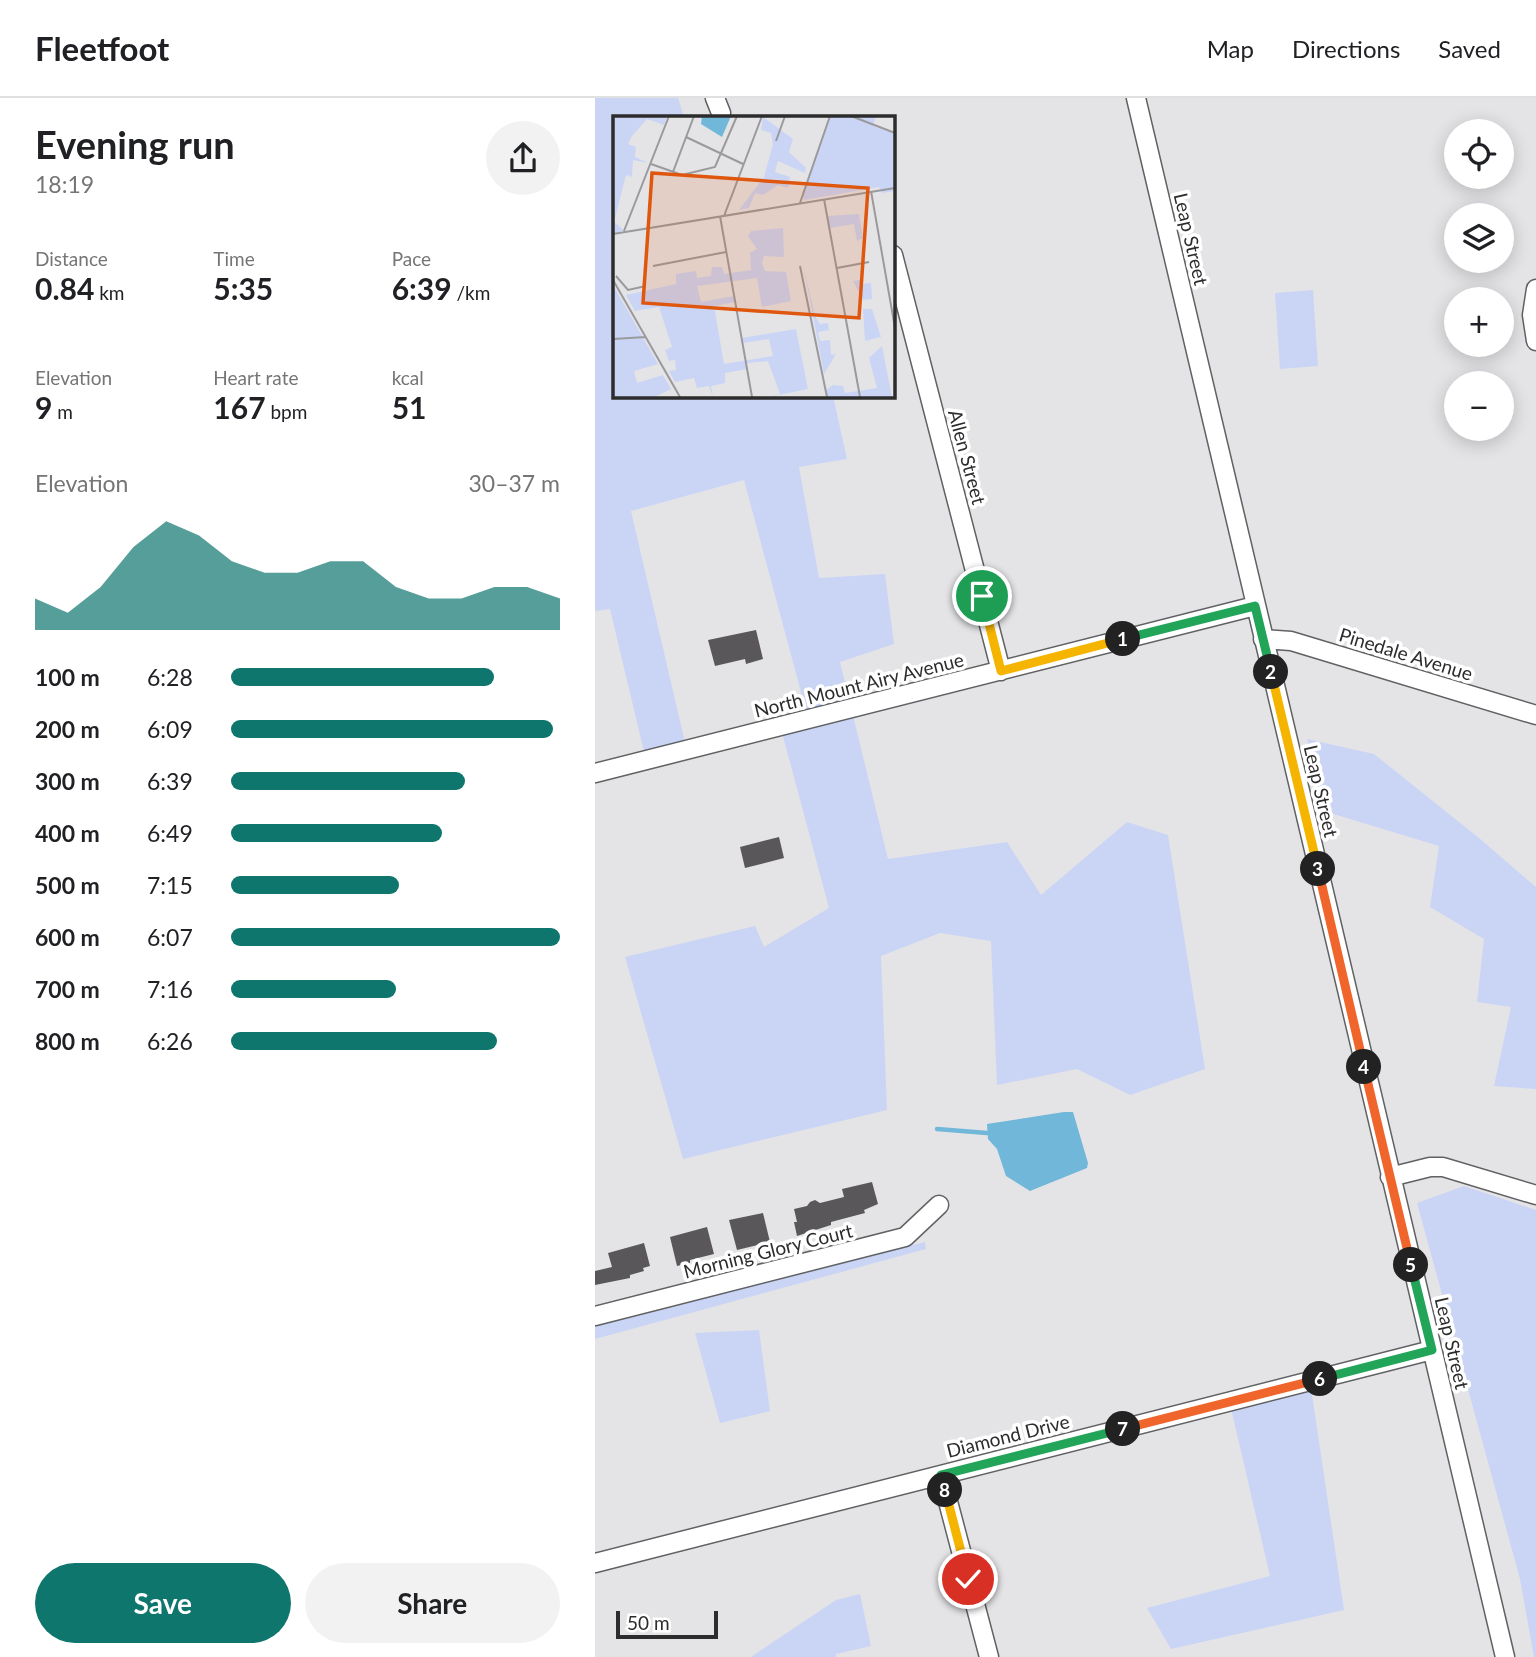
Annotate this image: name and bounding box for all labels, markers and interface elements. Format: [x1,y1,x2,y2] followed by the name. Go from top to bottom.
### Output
[35,28,169,68] text: Fleetfoot
[1207,34,1254,63] text: Map
[1292,34,1400,63] text: Directions
[1438,34,1501,63] text: Saved
[613,116,894,397] inset map
[1444,119,1514,441] map controls
[1444,119,1514,189] button: locate
[35,121,235,167] text: Evening run
[486,121,560,195] button: share
[35,170,94,198] text: 18:19
[1170,190,1213,287] street label: Leap Street
[1444,203,1514,273] button: layers
[35,247,108,270] text: Distance
[213,247,255,270] text: Time
[392,247,431,270] text: Pace
[35,270,94,306] text: 0.84
[213,270,273,306] text: 5:35
[392,270,452,306] text: 6:39
[94,281,124,304] text: km
[452,281,490,304] text: /km
[1444,287,1514,357] button: +
[35,366,112,389] text: Elevation
[213,366,299,389] text: Heart rate
[392,366,424,389] text: kcal
[1444,371,1514,441] button: −
[35,389,52,425] text: 9
[213,389,266,425] text: 167
[392,389,426,425] text: 51
[52,400,73,423] text: m
[266,400,307,423] text: bpm
[944,407,991,507] street label: Allen Street
[35,469,128,497] text: Elevation
[468,469,560,497] text: 30–37 m
[952,566,1012,626] pin
[963,577,1001,615] icon: arrive
[1105,622,1141,656] pin: 1
[1337,622,1476,685] street label: Pinedale Avenue
[1117,627,1128,650] text: 1
[752,647,966,722] street label: North Mount Airy Avenue
[1253,654,1289,690] pin: 2
[1265,660,1276,683] text: 2
[35,663,100,691] text: 100 m
[147,663,193,691] text: 6:28
[35,715,100,743] text: 200 m
[147,715,193,743] text: 6:09
[1300,742,1343,839] street label: Leap Street
[35,767,100,795] text: 300 m
[147,767,193,795] text: 6:39
[35,819,100,847] text: 400 m
[147,819,193,847] text: 6:49
[1301,852,1335,886] pin: 3
[1312,857,1323,880] text: 3
[35,871,100,899] text: 500 m
[147,871,193,899] text: 7:15
[35,923,100,951] text: 600 m
[147,923,193,951] text: 6:07
[35,975,100,1003] text: 700 m
[147,975,193,1003] text: 7:16
[35,1027,100,1055] text: 800 m
[147,1027,193,1055] text: 6:26
[1347,1049,1381,1084] pin: 4
[1358,1055,1369,1078] text: 4
[681,1218,855,1283] street label: Morning Glory Court
[1393,1248,1429,1282] pin: 5
[1405,1253,1416,1276] text: 5
[1431,1294,1474,1391] street label: Leap Street
[1303,1362,1337,1396] pin: 6
[1314,1367,1325,1390] text: 6
[944,1409,1072,1462] street label: Diamond Drive
[1105,1412,1141,1446] pin: 7
[1117,1417,1128,1440] text: 7
[927,1472,963,1508] pin: 8
[939,1478,950,1501] text: 8
[938,1549,998,1609] pin
[949,1560,987,1598] icon: check
[35,1563,291,1643] button: Save
[305,1563,560,1643] button: Share
[616,1608,717,1640] scale bar
[627,1611,670,1634] text: 50 m

